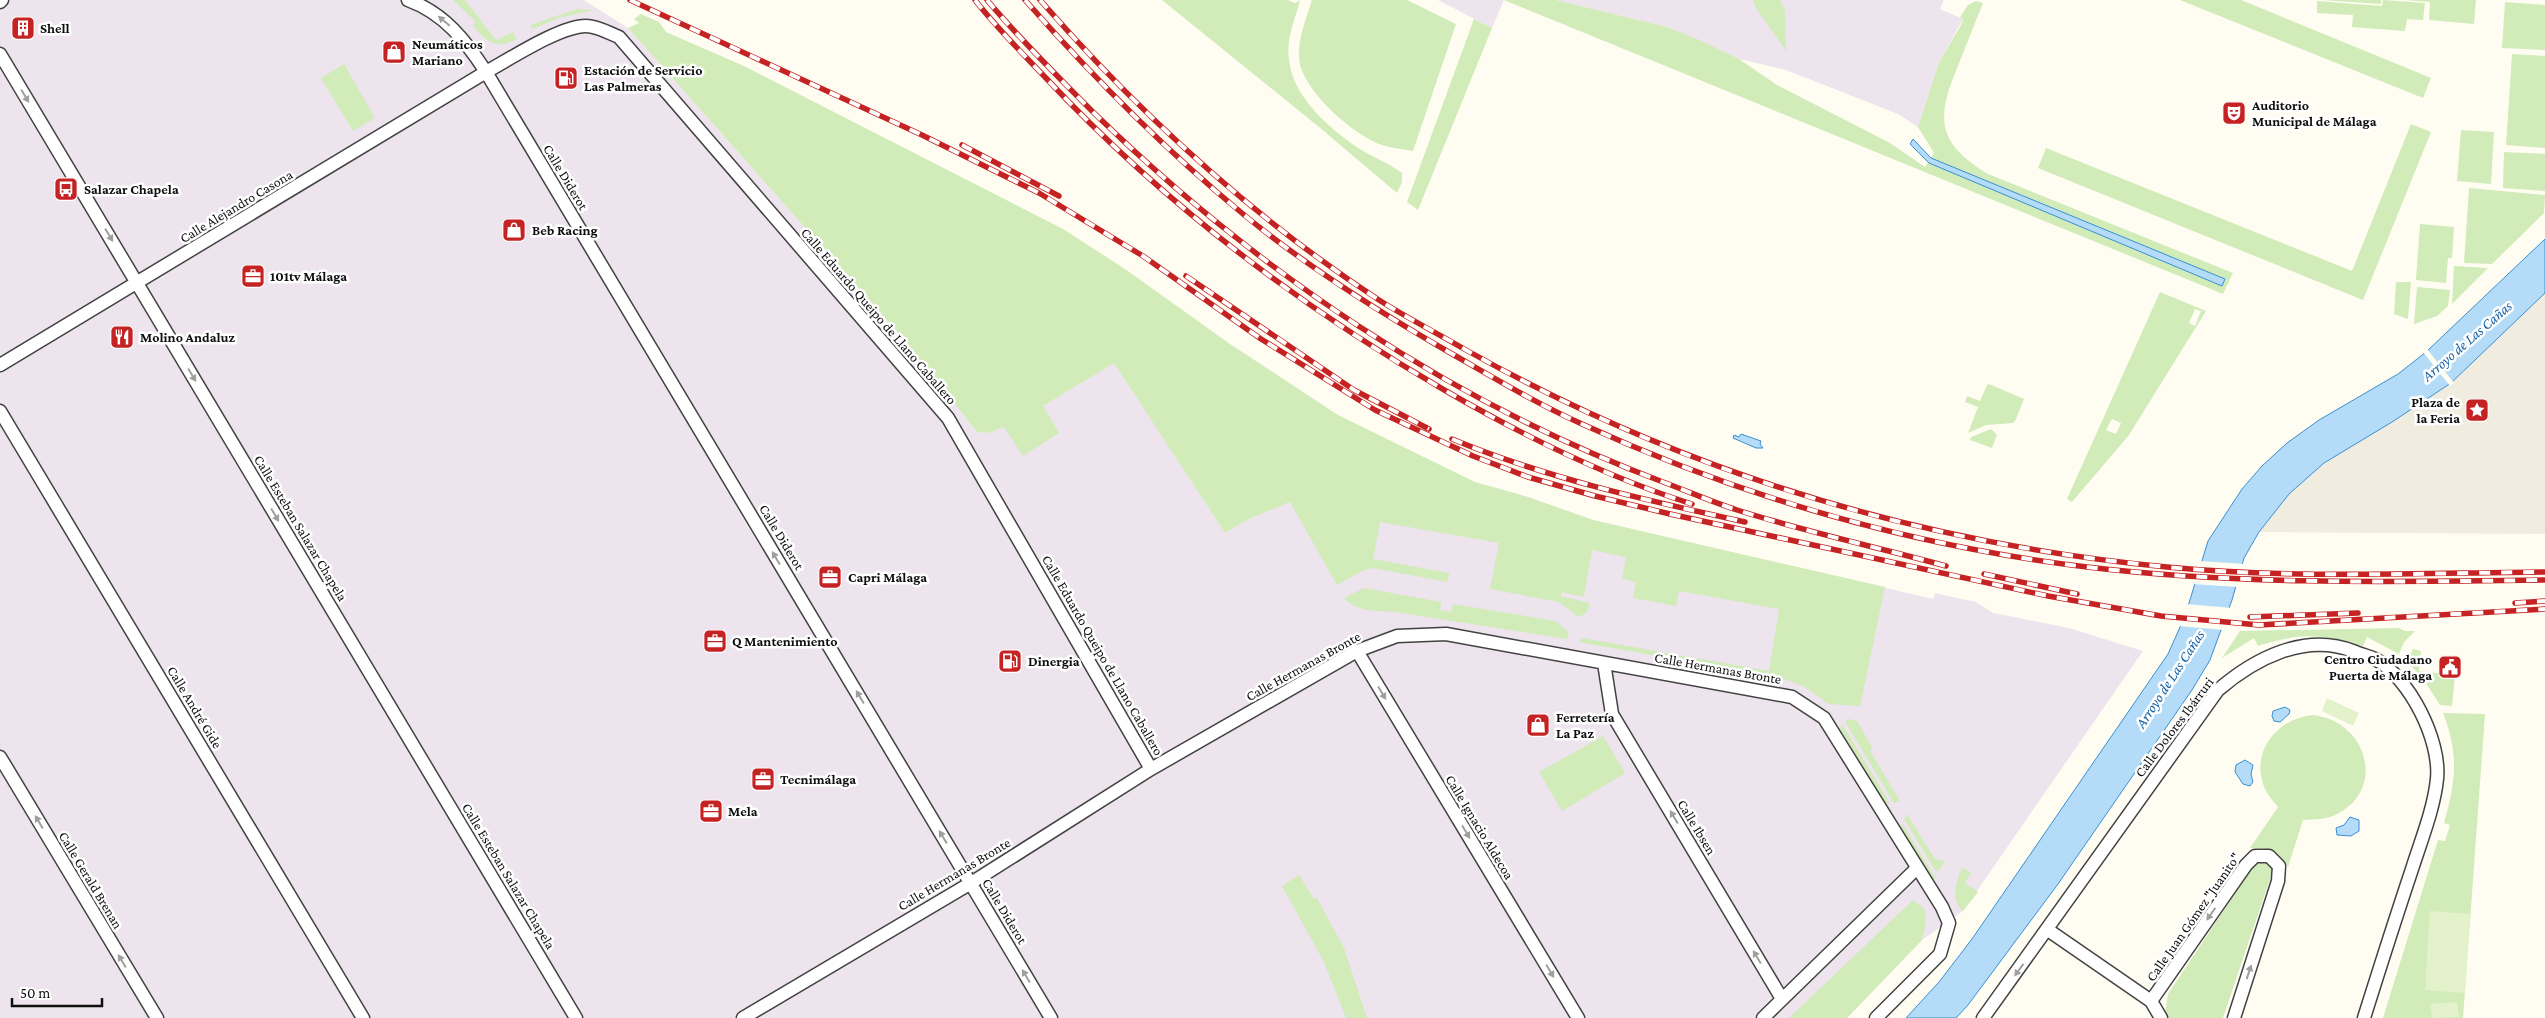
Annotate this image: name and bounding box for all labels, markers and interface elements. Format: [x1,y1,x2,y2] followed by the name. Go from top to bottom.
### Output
[10,15,36,41] building icon: Shell
[438,15,451,26] one-way arrow
[40,20,70,36] place label: Shell
[412,36,483,68] place label: Neumáticos Mariano
[381,39,407,65] shop icon: Neumáticos Mariano
[584,62,702,94] place label: Estación de Servicio Las Palmeras
[553,65,579,91] fuel station icon: Estación de Servicio Las Palmeras
[21,89,30,102] one-way arrow
[2251,97,2377,129] place label: Auditorio Municipal de Málaga
[2221,100,2247,126] theatre icon: Auditorio Municipal de Málaga
[540,141,592,213] street label: Calle Diderot
[177,166,296,247] street label: Calle Alejandro Casona
[53,176,79,202] bus stop icon: Salazar Chapela
[84,181,179,197] place label: Salazar Chapela
[501,217,527,243] shop icon: Beb Racing
[532,222,598,238] place label: Beb Racing
[798,224,960,408] street label: Calle Eduardo Queipo de Llano Caballero
[104,229,113,242] one-way arrow
[240,263,266,289] office icon: 101tv Málaga
[270,268,347,284] place label: 101tv Málaga
[2418,298,2516,386] water label: Arroyo de Las Cañas
[109,324,135,350] restaurant icon: Molino Andaluz
[140,329,235,345] place label: Molino Andaluz
[187,369,196,382] one-way arrow
[2411,394,2460,426] place label: Plaza de la Feria
[2464,397,2490,423] place icon: Plaza de la Feria
[251,452,351,604] street label: Calle Esteban Salazar Chapela
[756,501,808,573] street label: Calle Diderot
[270,508,279,521] one-way arrow
[772,551,781,564] one-way arrow
[1039,552,1167,758] street label: Calle Eduardo Queipo de Llano Caballero
[817,564,843,590] office icon: Capri Málaga
[848,569,927,585] place label: Capri Málaga
[2132,627,2209,732] water label: Arroyo de Las Cañas
[702,628,728,654] office icon: Q Mantenimiento
[1243,628,1363,704] street label: Calle Hermanas Bronte
[732,633,838,649] place label: Q Mantenimiento
[997,648,1023,674] fuel station icon: Dinergia
[1653,649,1783,687] street label: Calle Hermanas Bronte
[2324,651,2432,683] place label: Centro Ciudadano Puerta de Málaga
[1028,653,1080,669] place label: Dinergia
[2437,654,2463,680] public building icon: Centro Ciudadano Puerta de Málaga
[164,663,226,751] street label: Calle André Gide
[2131,674,2217,780] street label: Calle Dolores Ibárruri
[1378,686,1387,699] one-way arrow
[855,691,864,704] one-way arrow
[1556,709,1615,741] place label: Ferretería La Paz
[1525,712,1551,738] shop icon: Ferretería La Paz
[750,766,776,792] office icon: Tecnimálaga
[780,771,856,787] place label: Tecnimálaga
[1442,772,1518,883] street label: Calle Ignacio Aldecoa
[1674,797,1720,858] street label: Calle Ibsen
[698,798,724,824] office icon: Mela
[459,800,559,952] street label: Calle Esteban Salazar Chapela
[728,803,758,819] place label: Mela
[1669,811,1678,824] one-way arrow
[34,815,43,828] one-way arrow
[1462,826,1471,839] one-way arrow
[56,828,127,932] street label: Calle Gerald Brenan
[938,830,947,843] one-way arrow
[895,834,1013,914] street label: Calle Hermanas Bronte
[2143,850,2243,984] street label: Calle Juan Gómez "Juanito"
[979,875,1031,947] street label: Calle Diderot
[2206,908,2216,921] one-way arrow
[1753,950,1762,964] one-way arrow
[118,955,127,968] one-way arrow
[2014,963,2024,976] one-way arrow
[2246,964,2253,979] one-way arrow
[1545,965,1554,978] one-way arrow
[1022,970,1031,983] one-way arrow
[12,976,102,1008] scale bar
[20,985,50,1001] text: 50 m

